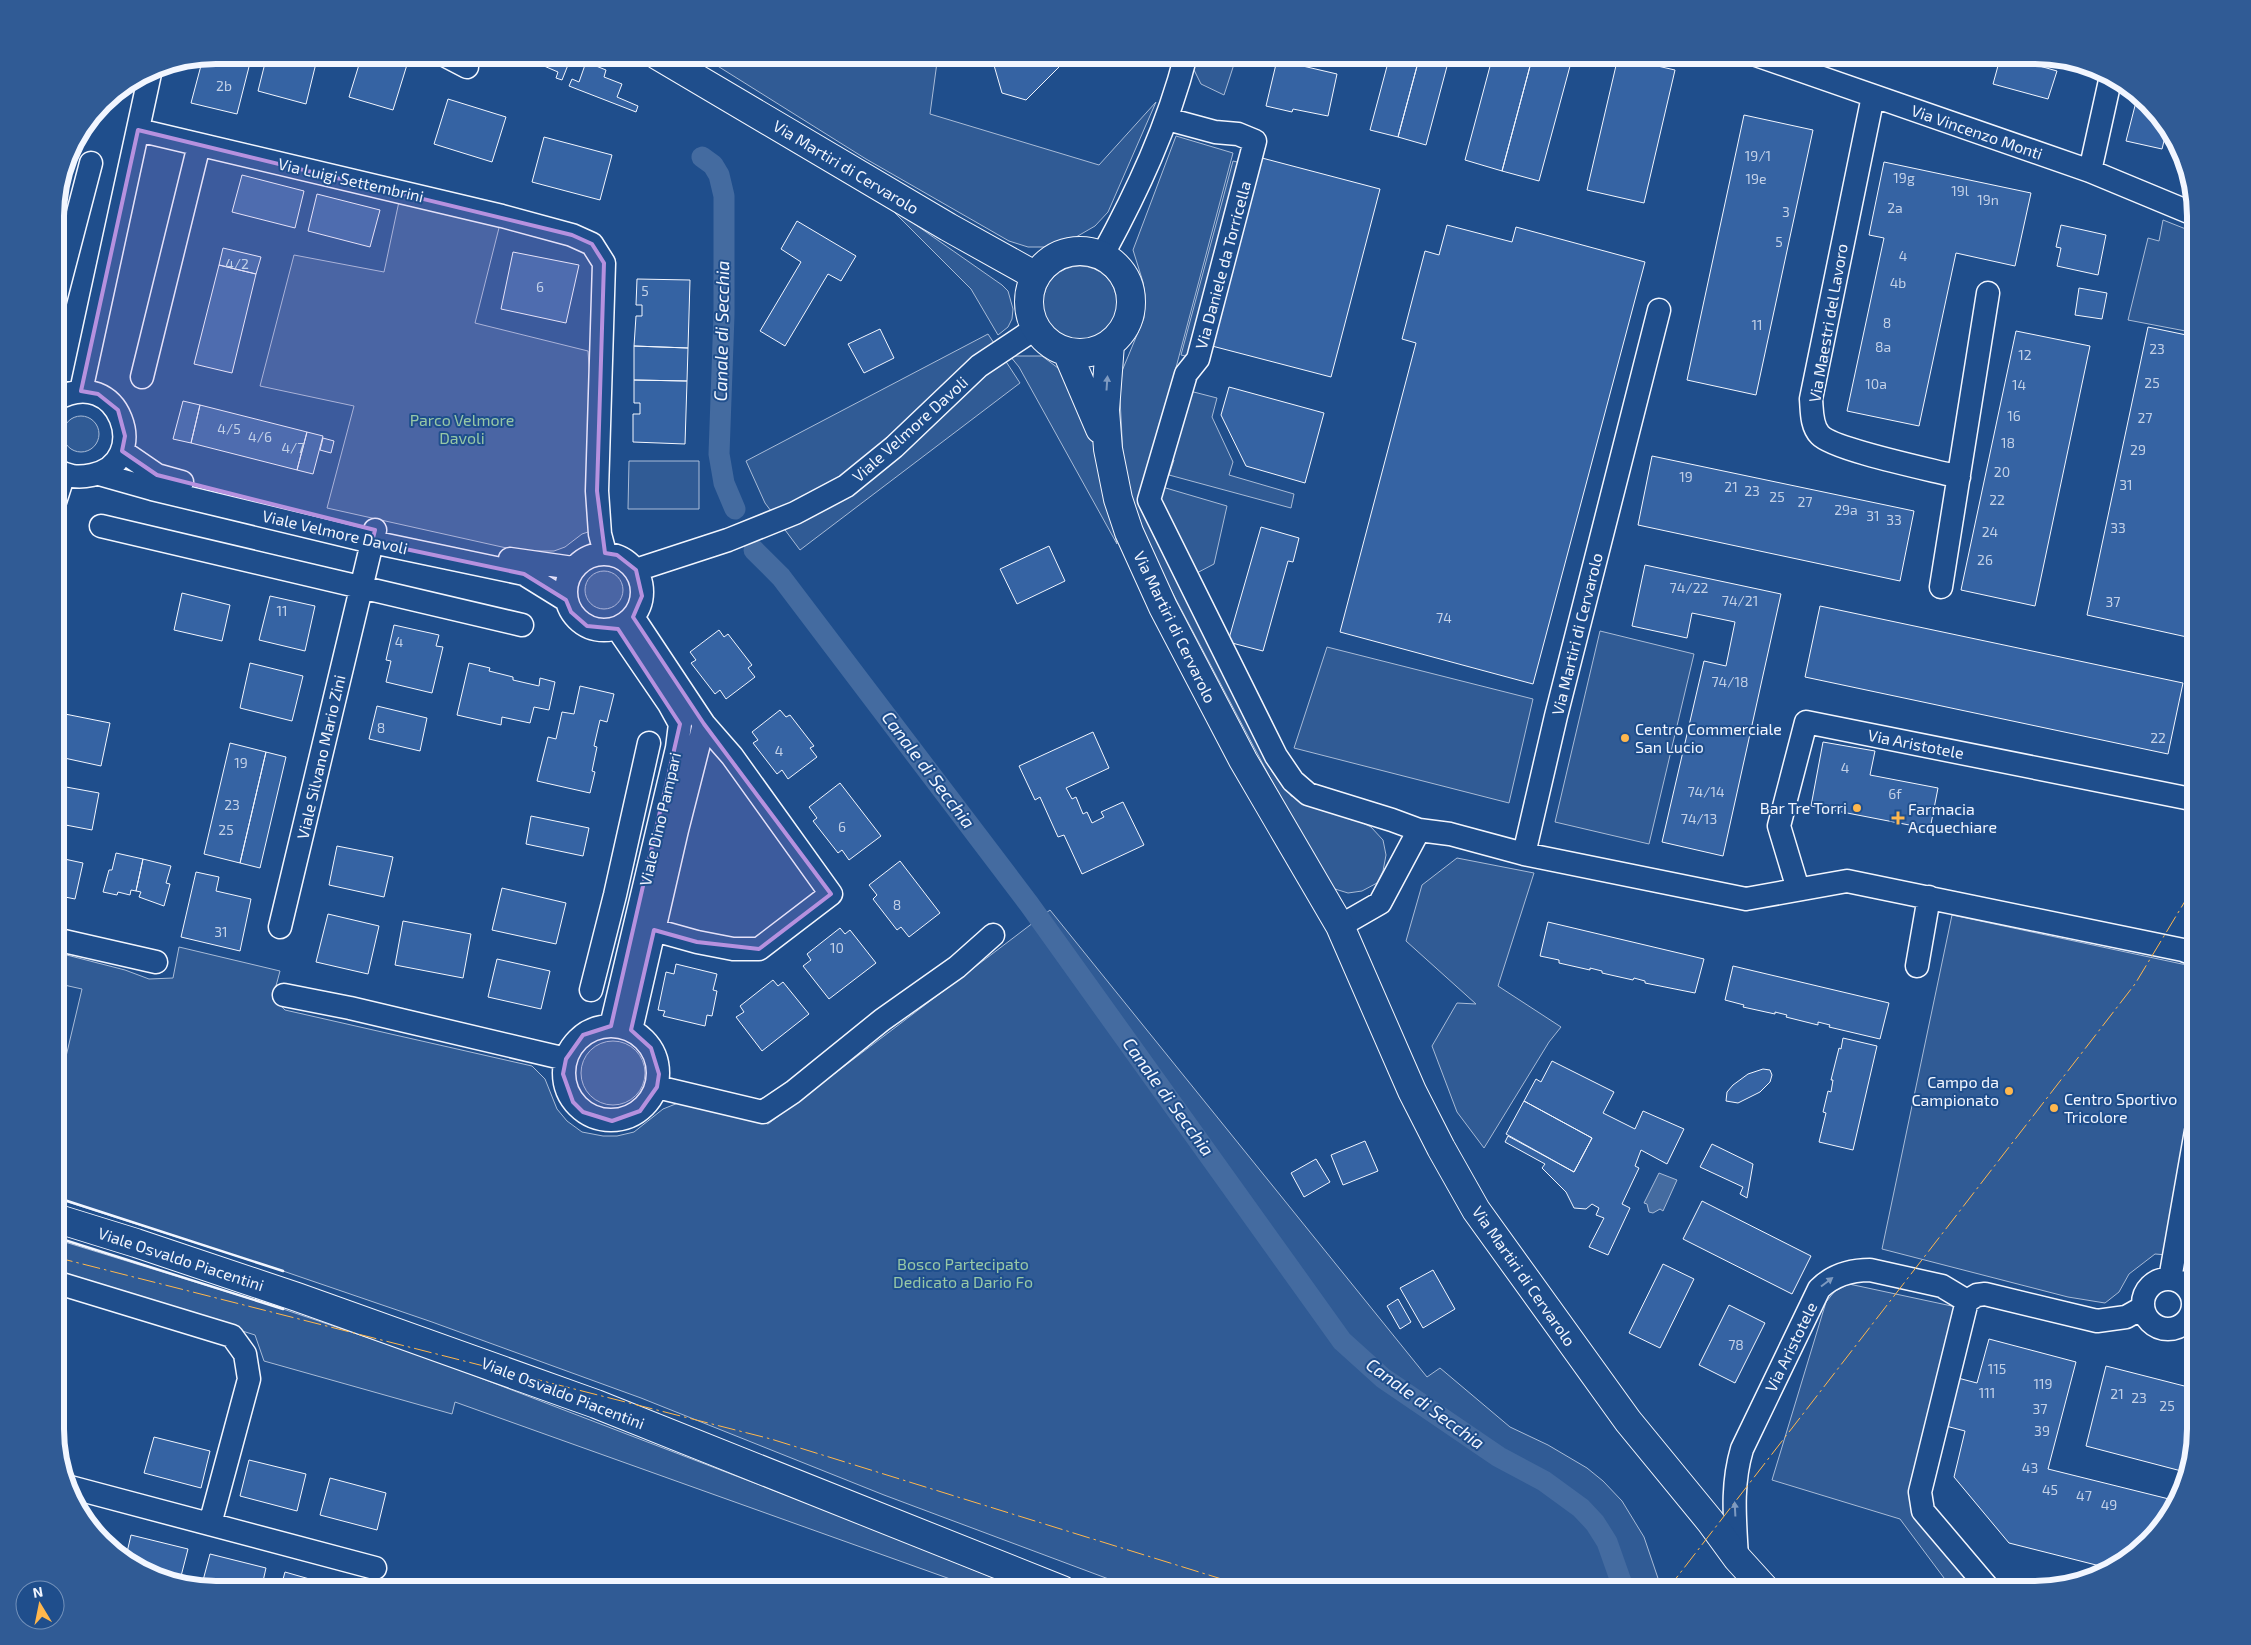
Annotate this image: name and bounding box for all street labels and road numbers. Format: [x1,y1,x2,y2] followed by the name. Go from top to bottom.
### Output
[1909,100,2045,163] street label: Via Vincenzo Monti
[770,116,922,218] street label: Via Martiri di Cervarolo
[276,153,426,206] street label: Via Luigi Settembrini
[1191,179,1254,351] street label: Via Daniele da Torricella
[1804,242,1851,404] street label: Via Maestri del Lavoro
[848,372,971,485] street label: Viale Velmore Davoli
[261,506,410,557] street label: Viale Velmore Davoli
[1130,548,1220,706] street label: Via Martiri di Cervarolo
[1547,551,1606,717] street label: Via Martiri di Cervarolo
[292,673,349,841] street label: Viale Silvano Mario Zini
[1866,725,1966,762] street label: Via Aristotele
[635,750,684,888] street label: Viale Dino Pampari
[1469,1202,1580,1349] street label: Via Martiri di Cervarolo
[96,1223,266,1294] street label: Viale Osvaldo Piacentini
[1761,1299,1820,1395] street label: Via Aristotele
[479,1353,647,1432] street label: Viale Osvaldo Piacentini

